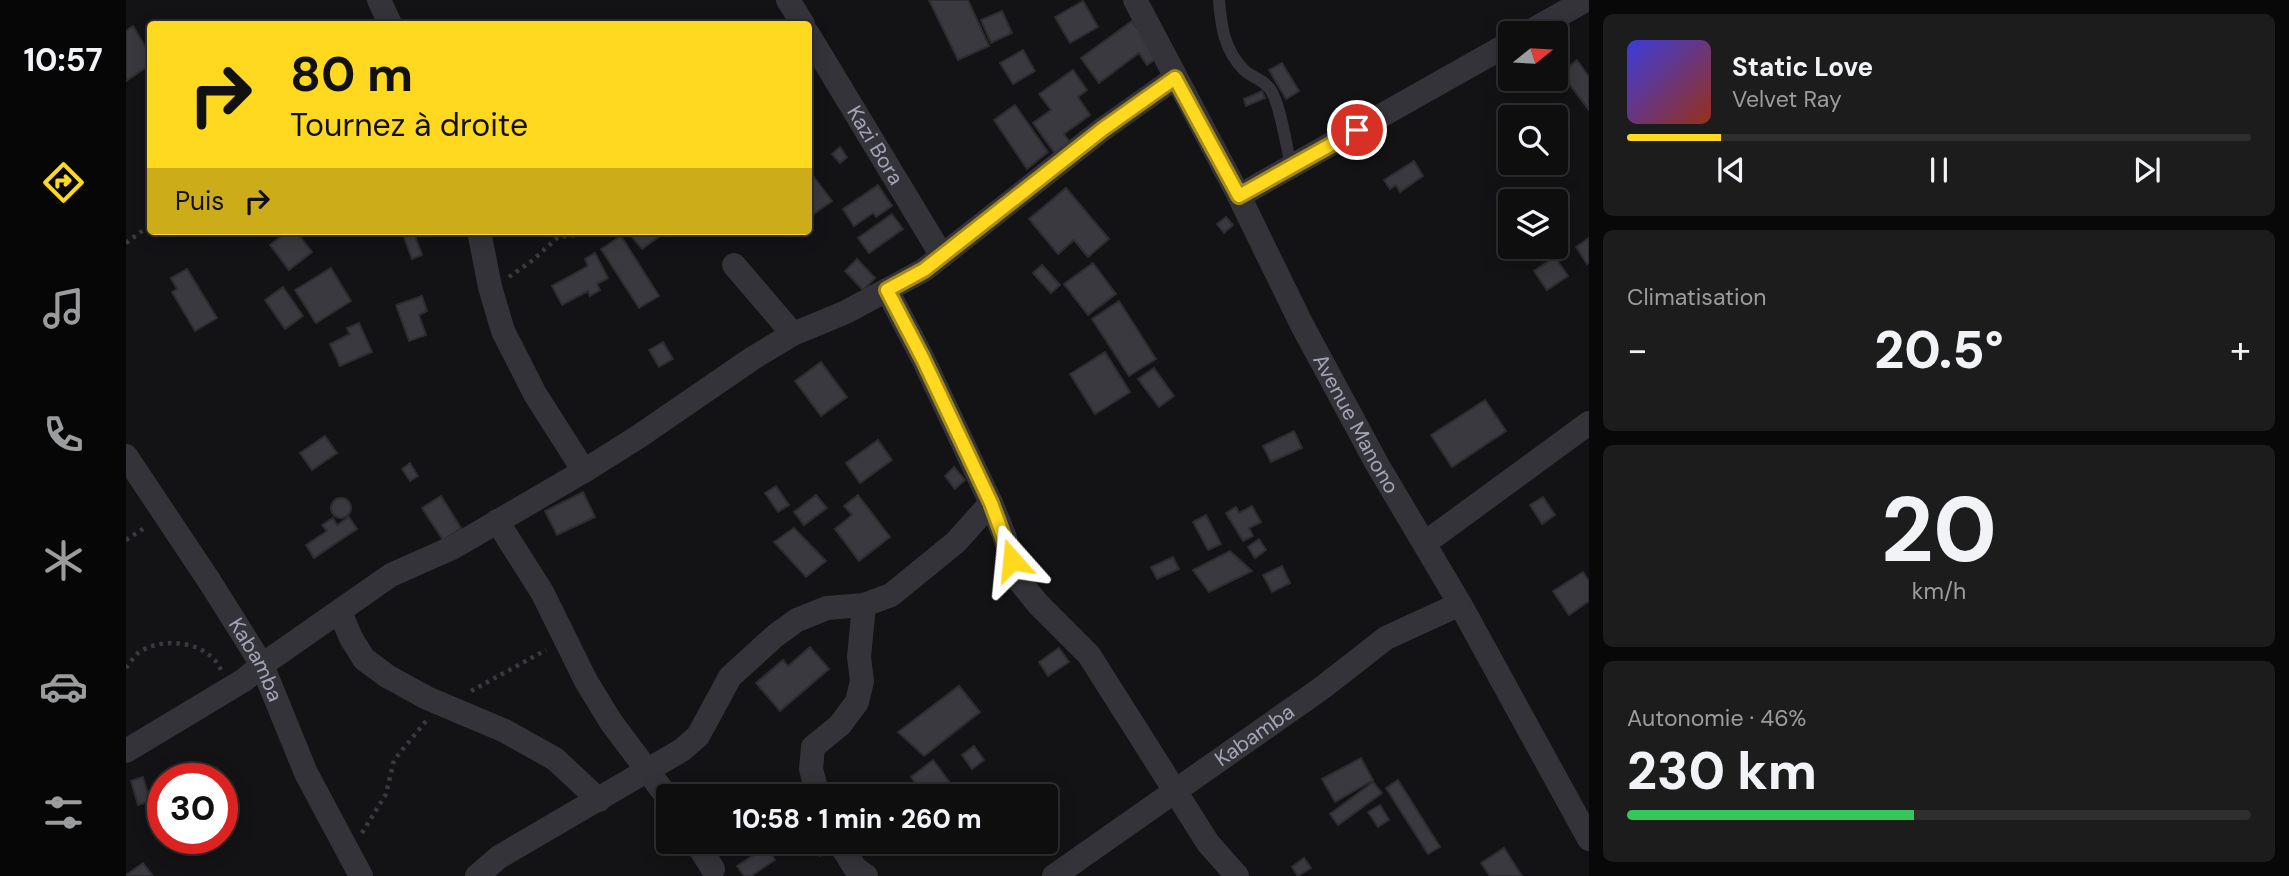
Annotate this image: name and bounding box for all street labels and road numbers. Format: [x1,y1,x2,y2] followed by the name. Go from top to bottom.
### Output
[840,100,910,190] street label: Kazi Bora
[1306,349,1405,499] street label: Avenue Manono
[222,613,289,706] street label: Kabamba
[1209,698,1300,773] street label: Kabamba

